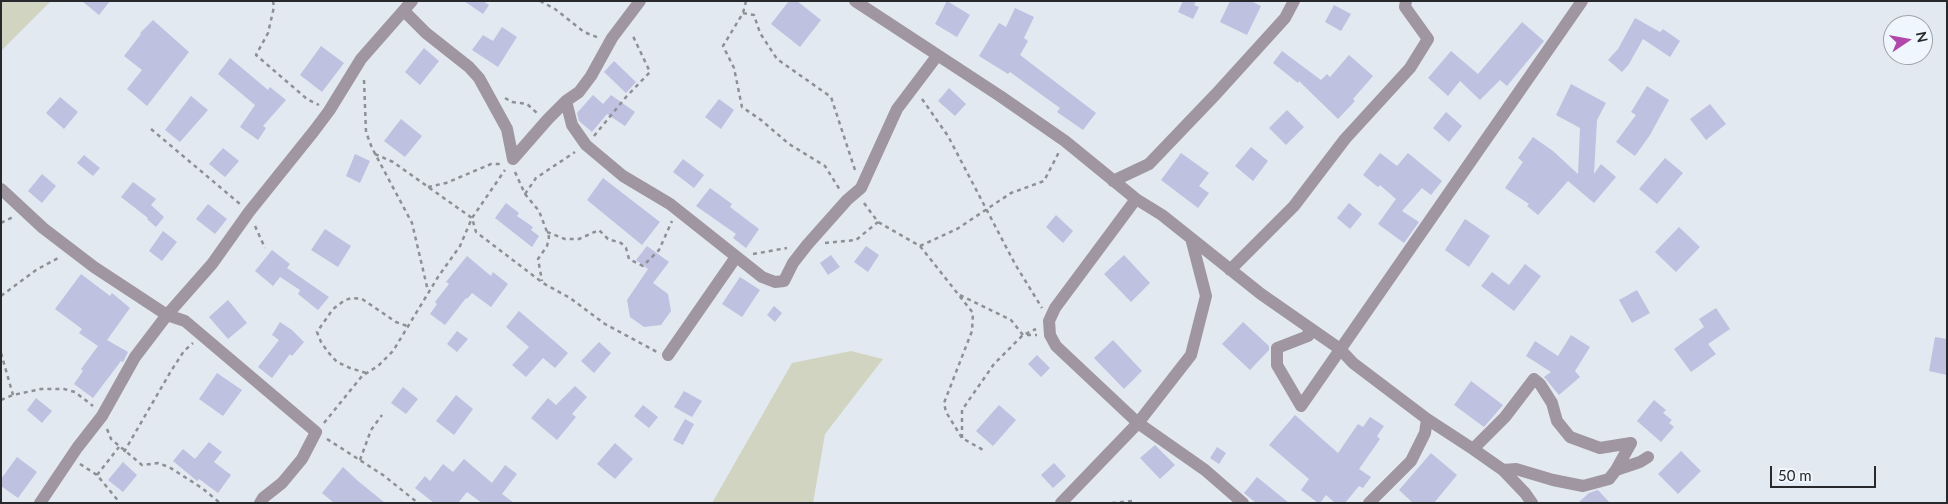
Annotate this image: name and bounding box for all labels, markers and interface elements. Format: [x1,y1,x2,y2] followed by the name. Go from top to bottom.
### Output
[1883,15,1933,65] north arrow
[1913,30,1932,44] text: N
[1773,456,1879,488] scale bar
[1778,466,1812,484] text: 50 m

